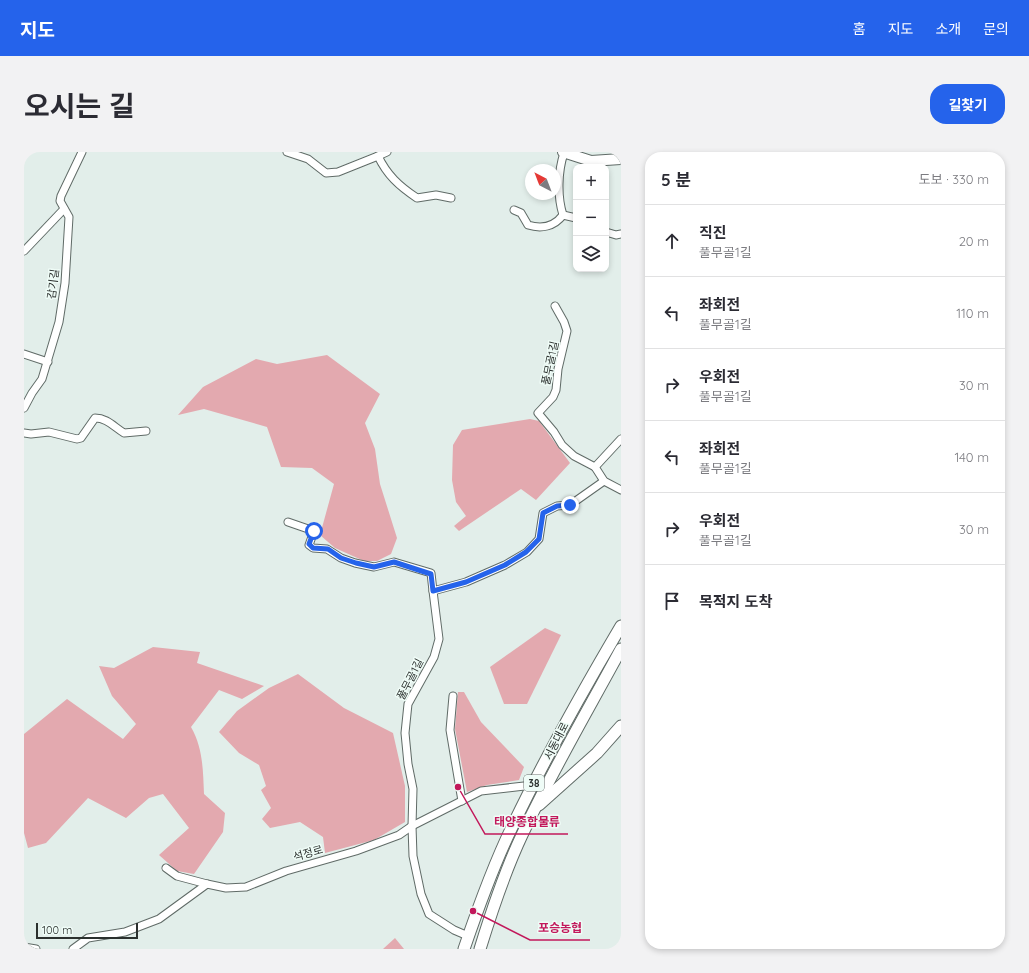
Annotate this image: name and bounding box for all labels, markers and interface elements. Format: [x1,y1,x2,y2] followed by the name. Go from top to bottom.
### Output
[20,18,55,42] text: 지도
[853,20,866,38] text: 홈
[888,20,913,38] text: 지도
[935,20,961,38] text: 소개
[983,20,1009,38] text: 문의
[930,84,1005,124] button: 길찾기
[24,88,135,123] text: 오시는 길
[525,164,561,200] north arrow
[573,164,609,272] map controls
[573,164,609,200] button: +
[661,169,691,190] text: 5 분
[919,171,989,187] text: 도보 · 330 m
[573,200,609,236] button: −
[699,223,727,242] text: 직진
[661,230,683,252] icon: ahead
[959,233,989,249] text: 20 m
[573,236,609,272] button: layers
[699,244,752,260] text: 풀무골1길
[44,268,62,300] street label: 감기길
[699,295,740,314] text: 좌회전
[661,302,683,324] icon: left
[956,305,989,321] text: 110 m
[699,316,752,332] text: 풀무골1길
[539,340,561,386] street label: 풀무골1길
[699,367,740,386] text: 우회전
[661,374,683,396] icon: right
[959,377,989,393] text: 30 m
[699,388,752,404] text: 풀무골1길
[699,439,740,458] text: 좌회전
[661,446,683,468] icon: left
[954,449,989,465] text: 140 m
[699,460,752,476] text: 풀무골1길
[561,496,579,514] route end
[699,511,740,530] text: 우회전
[661,518,683,540] icon: right
[959,521,989,537] text: 30 m
[305,522,323,540] route start
[699,532,752,548] text: 풀무골1길
[661,590,683,612] icon: arrive
[699,592,772,611] text: 목적지 도착
[394,656,426,702] street label: 풀무골1길
[541,720,571,762] street label: 서동대로
[524,775,544,791] road number: 38
[485,810,568,834] callout: 태양종합물류
[494,814,560,829] text: 태양종합물류
[291,842,325,864] street label: 석정로
[530,916,590,940] callout: 포승농협
[538,920,582,935] text: 포승농협
[36,921,138,940] scale bar
[42,923,72,937] text: 100 m

